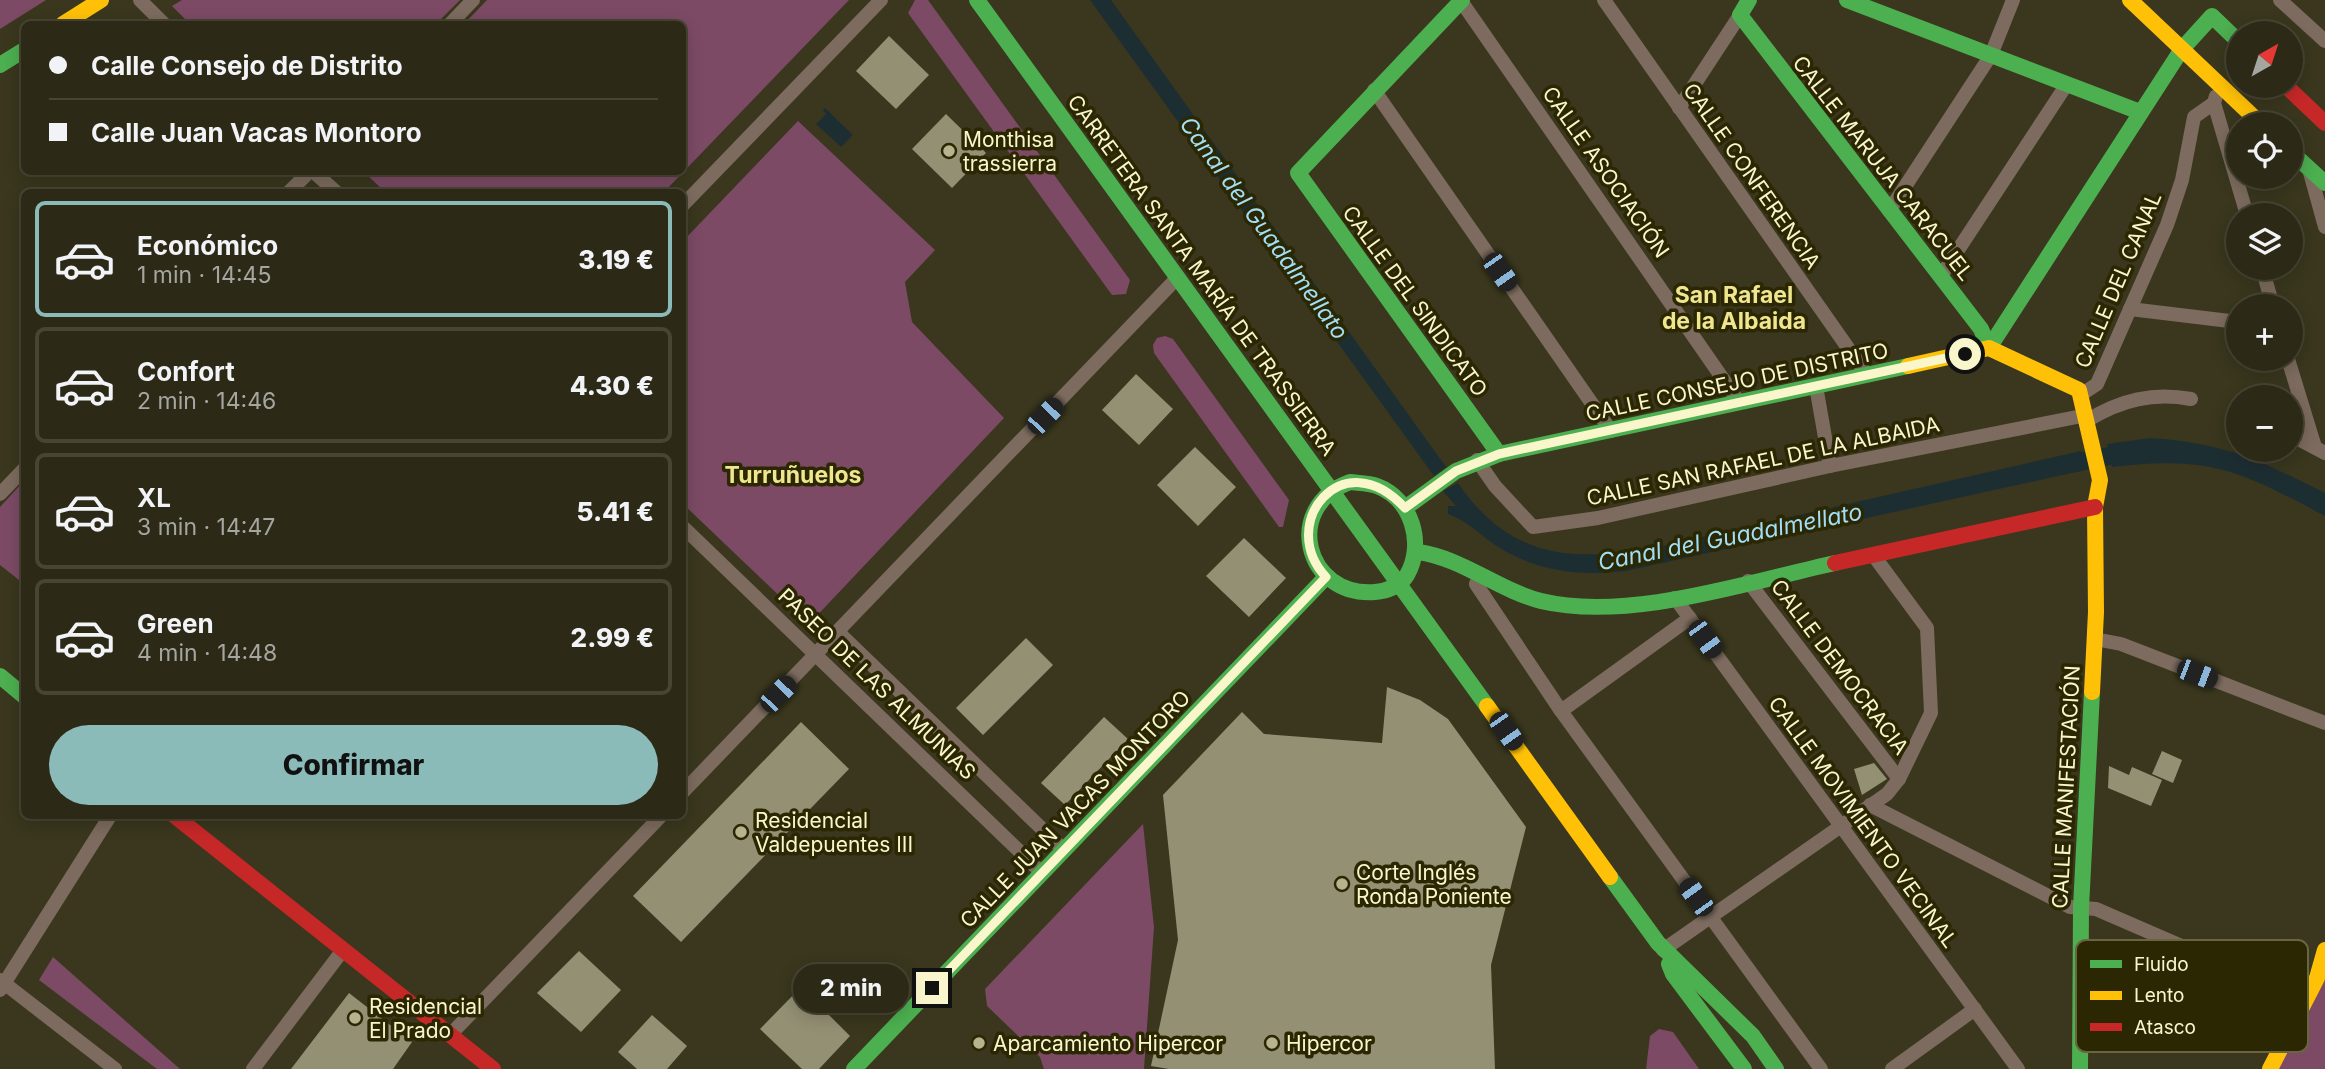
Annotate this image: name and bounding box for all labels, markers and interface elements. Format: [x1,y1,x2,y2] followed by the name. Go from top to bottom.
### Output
[2226,21,2303,98] north arrow
[2226,21,2303,462] map controls
[91,50,403,81] text: Calle Consejo de Distrito
[1787,51,1979,285] street label: CALLE MARUJA CARACUEL
[1678,78,1826,274] street label: CALLE CONFERENCIA
[1537,81,1675,262] street label: CALLE ASOCIACIÓN
[1063,89,1342,460] street label: CARRETERA SANTA MARÍA DE TRASSIERRA
[1174,111,1354,345] water label: Canal del Guadalmellato
[2226,112,2303,189] button: locate
[91,117,422,148] text: Calle Juan Vacas Montoro
[963,127,1057,176] place label: Monthisa trassierra
[941,143,957,159] marker: Monthisa trassierra
[2070,188,2166,372] street label: CALLE DEL CANAL
[1337,201,1493,401] street label: CALLE DEL SINDICATO
[2226,203,2303,280] button: layers
[53,228,116,291] icon: car
[137,230,278,261] text: Económico
[578,244,654,275] text: 3.19 €
[1480,249,1521,295] car
[137,261,271,289] text: 1 min · 14:45
[1662,281,1806,335] district label: San Rafael de la Albaida
[2226,294,2303,371] button: +
[1583,338,1891,426] street label: CALLE CONSEJO DE DISTRITO
[1949,338,1981,370] route start
[53,354,116,417] icon: car
[137,356,235,387] text: Confort
[570,370,654,401] text: 4.30 €
[2226,385,2303,462] button: −
[137,387,276,415] text: 2 min · 14:46
[1023,394,1068,438] car
[1584,411,1942,511] street label: CALLE SAN RAFAEL DE LA ALBAIDA
[725,461,861,489] district label: Turruñuelos
[53,480,116,543] icon: car
[137,482,171,513] text: XL
[577,496,654,527] text: 5.41 €
[1596,498,1864,576] water label: Canal del Guadalmellato
[137,513,275,541] text: 3 min · 14:47
[1766,575,1914,759] street label: CALLE DEMOCRACIA
[773,583,981,785] street label: PASEO DE LAS ALMUNIAS
[53,606,116,669] icon: car
[137,608,214,639] text: Green
[1685,616,1726,662] car
[571,622,654,653] text: 2.99 €
[137,639,277,667] text: 4 min · 14:48
[2174,657,2221,691] car
[2046,665,2085,909] street label: CALLE MANIFESTACIÓN
[756,672,801,716] car
[955,685,1195,933] street label: CALLE JUAN VACAS MONTORO
[1763,692,1963,952] street label: CALLE MOVIMIENTO VECINAL
[1486,708,1527,754] car
[49,725,658,805] button: Confirmar
[755,808,913,857] place label: Residencial Valdepuentes III
[733,824,749,840] marker: Residencial Valdepuentes III
[1356,860,1512,909] place label: Corte Inglés Ronda Poniente
[1676,874,1717,920] car
[1334,876,1350,892] marker: Corte Inglés Ronda Poniente
[2076,940,2308,1052] legend
[2134,953,2189,976] text: Fluido
[792,964,908,1012] callout: 2 min
[916,972,948,1004] route end
[820,974,882,1002] text: 2 min
[2134,984,2184,1007] text: Lento
[369,994,482,1043] place label: Residencial El Prado
[347,1010,363,1026] marker: Residencial El Prado
[2134,1016,2196,1039] text: Atasco
[993,1031,1223,1056] place label: Aparcamiento Hipercor
[1286,1031,1372,1056] place label: Hipercor
[971,1035,987,1051] marker: Aparcamiento Hipercor
[1264,1035,1280,1051] marker: Hipercor

